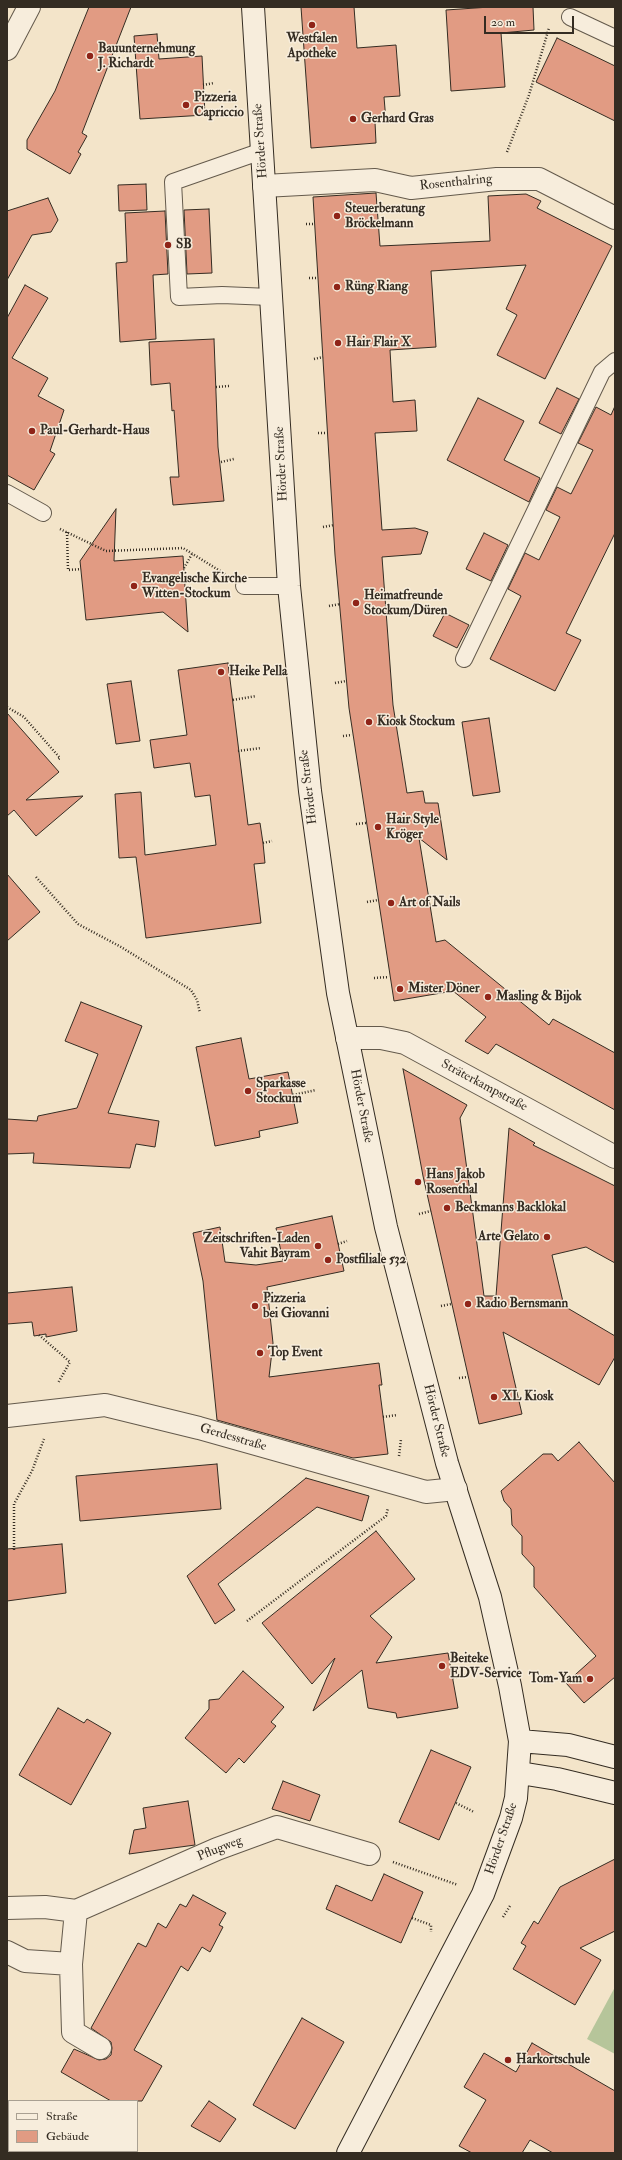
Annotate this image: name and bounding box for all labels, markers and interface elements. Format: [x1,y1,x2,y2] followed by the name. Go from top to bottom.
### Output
[486,8,576,34] scale bar
[491,15,515,30] text: 20 m
[307,20,317,30] marker: Westfalen Apotheke
[286,31,338,62] place label: Westfalen Apotheke
[98,41,195,72] place label: Bauunternehmung J. Richardt
[85,51,95,61] marker: Bauunternehmung J. Richardt
[194,90,244,121] place label: Pizzeria Capriccio
[181,100,191,110] marker: Pizzeria Capriccio
[251,103,271,179] street label: Hörder Straße
[361,111,434,127] place label: Gerhard Gras
[348,114,358,124] marker: Gerhard Gras
[419,171,493,195] street label: Rosenthalring
[345,201,425,232] place label: Steuerberatung Bröckelmann
[332,211,342,221] marker: Steuerberatung Bröckelmann
[176,237,192,253] place label: SB
[163,240,173,250] marker: SB
[345,279,408,295] place label: Rüng Riang
[332,282,342,292] marker: Rüng Riang
[346,335,411,351] place label: Hair Flair X
[333,338,343,348] marker: Hair Flair X
[40,423,150,439] place label: Paul-Gerhardt-Haus
[27,426,37,436] marker: Paul-Gerhardt-Haus
[272,426,292,502] street label: Hörder Straße
[142,571,247,602] place label: Evangelische Kirche Witten-Stockum
[129,581,139,591] marker: Evangelische Kirche Witten-Stockum
[364,588,447,619] place label: Heimatfreunde Stockum/Düren
[351,598,361,608] marker: Heimatfreunde Stockum/Düren
[229,664,287,680] place label: Heike Pella
[216,667,226,677] marker: Heike Pella
[377,714,455,730] place label: Kiosk Stockum
[364,717,374,727] marker: Kiosk Stockum
[297,749,321,825] street label: Hörder Straße
[386,812,439,843] place label: Hair Style Kröger
[373,822,383,832] marker: Hair Style Kröger
[399,895,460,911] place label: Art of Nails
[386,898,396,908] marker: Art of Nails
[408,981,480,997] place label: Mister Döner
[395,984,405,994] marker: Mister Döner
[496,989,582,1005] place label: Masling & Bijok
[483,992,493,1002] marker: Masling & Bijok
[438,1057,530,1115] street label: Sträterkampstraße
[346,1068,376,1144] street label: Hörder Straße
[256,1076,306,1107] place label: Sparkasse Stockum
[243,1086,253,1096] marker: Sparkasse Stockum
[426,1167,485,1198] place label: Hans Jakob Rosenthal
[413,1177,423,1187] marker: Hans Jakob Rosenthal
[455,1200,566,1216] place label: Beckmanns Backlokal
[442,1203,452,1213] marker: Beckmanns Backlokal
[478,1229,539,1245] place label: Arte Gelato
[203,1231,310,1262] place label: Zeitschriften-Laden Vahit Bayram
[542,1232,552,1242] marker: Arte Gelato
[313,1241,323,1251] marker: Zeitschriften-Laden Vahit Bayram
[336,1252,406,1268] place label: Postfiliale 532
[323,1255,333,1265] marker: Postfiliale 532
[263,1291,329,1322] place label: Pizzeria bei Giovanni
[476,1296,568,1312] place label: Radio Bernsmann
[463,1299,473,1309] marker: Radio Bernsmann
[250,1301,260,1311] marker: Pizzeria bei Giovanni
[268,1345,322,1361] place label: Top Event
[255,1348,265,1358] marker: Top Event
[419,1383,453,1459] street label: Hörder Straße
[502,1389,554,1405] place label: XL Kiosk
[489,1392,499,1402] marker: XL Kiosk
[198,1421,268,1455] street label: Gerdesstraße
[450,1651,522,1682] place label: Beiteke EDV-Service
[437,1661,447,1671] marker: Beiteke EDV-Service
[529,1671,582,1687] place label: Tom-Yam
[585,1674,595,1684] marker: Tom-Yam
[482,1801,522,1877] street label: Hörder Straße
[195,1833,245,1865] street label: Pflugweg
[516,2052,590,2068] place label: Harkortschule
[503,2055,513,2065] marker: Harkortschule
[8,2100,138,2152] legend
[46,2109,77,2124] text: Straße
[46,2129,89,2144] text: Gebäude

